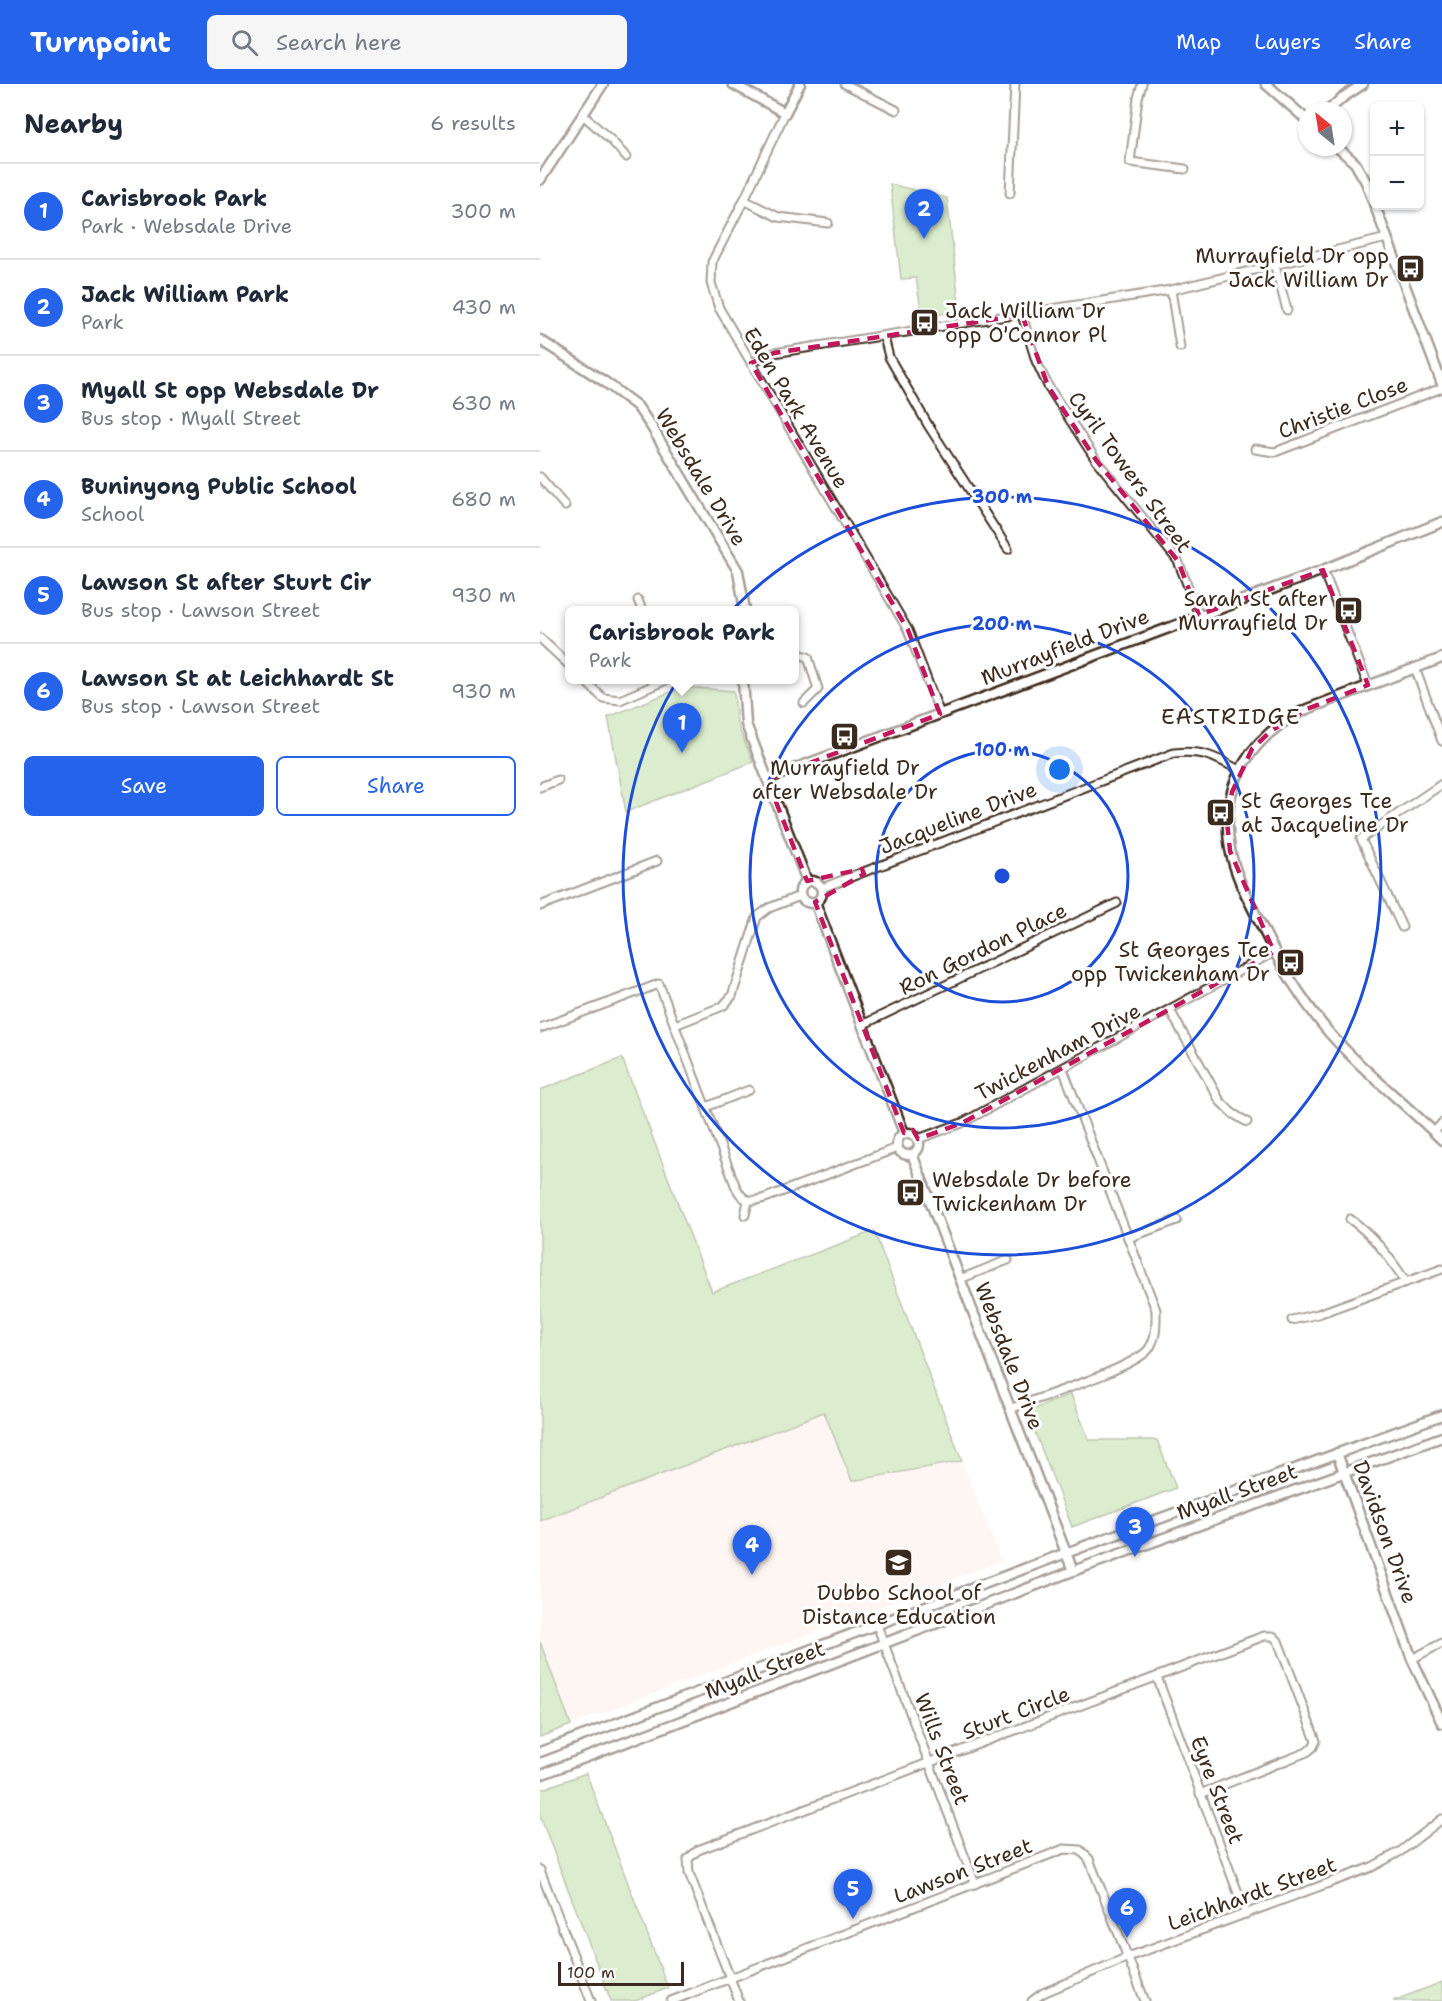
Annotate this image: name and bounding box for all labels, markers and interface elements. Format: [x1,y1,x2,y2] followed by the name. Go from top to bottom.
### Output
[207,15,627,69] search box
[30,23,171,61] text: Turnpoint
[228,26,261,59] icon: search
[276,28,402,57] text: Search here
[1176,28,1221,56] text: Map
[1254,28,1321,56] text: Layers
[1354,28,1412,56] text: Share
[1298,102,1352,156] north arrow
[1370,102,1424,210] map controls
[1370,102,1424,156] button: +
[24,106,123,141] text: Nearby
[430,110,516,136] text: 6 results
[1370,156,1424,210] button: −
[81,184,267,213] text: Carisbrook Park
[904,190,944,239] pin: 2
[39,198,48,224] text: 1
[450,198,516,224] text: 300 m
[81,213,292,239] text: Park · Websdale Drive
[1195,242,1389,294] place label: Murrayfield Dr opp Jack William Dr
[1394,252,1426,284] bus stop icon: Murrayfield Dr opp Jack William Dr
[81,280,289,309] text: Jack William Park
[37,294,51,320] text: 2
[452,294,516,320] text: 430 m
[945,297,1107,349] place label: Jack William Dr opp O'Connor Pl
[908,307,940,339] bus stop icon: Jack William Dr opp O'Connor Pl
[81,309,124,335] text: Park
[737,322,855,494] street label: Eden Park Avenue
[1274,370,1412,446] street label: Christie Close
[81,376,379,405] text: Myall St opp Websdale Dr
[1062,386,1198,558] street label: Cyril Towers Street
[37,390,51,416] text: 3
[452,390,516,416] text: 630 m
[649,403,753,551] street label: Websdale Drive
[81,405,301,431] text: Bus stop · Myall Street
[81,472,357,501] text: Buninyong Public School
[972,485,1033,509] text: 300 m
[37,486,51,512] text: 4
[451,486,516,512] text: 680 m
[81,501,144,527] text: School
[81,568,372,597] text: Lawson St after Sturt Cir
[37,582,50,608] text: 5
[451,582,516,608] text: 930 m
[1178,585,1328,637] place label: Sarah St after Murrayfield Dr
[1333,595,1365,627] bus stop icon: Sarah St after Murrayfield Dr
[81,597,320,623] text: Bus stop · Lawson Street
[977,602,1153,692] street label: Murrayfield Drive
[565,606,799,684] popup
[972,612,1033,636] text: 200 m
[589,618,775,647] text: Carisbrook Park
[589,647,632,673] text: Park
[81,664,394,693] text: Lawson St at Leichhardt St
[37,678,51,704] text: 6
[451,678,516,704] text: 930 m
[81,693,320,719] text: Bus stop · Lawson Street
[1161,702,1301,731] district label: EASTRIDGE
[662,704,702,753] pin: 1
[829,721,861,753] bus stop icon: Murrayfield Dr after Websdale Dr
[974,738,1030,762] text: 100 m
[752,754,938,806] place label: Murrayfield Dr after Websdale Dr
[1045,755,1074,784] your location
[24,756,264,816] button: Save
[276,756,516,816] button: Share
[875,775,1041,861] street label: Jacqueline Drive
[1241,787,1409,839] place label: St Georges Tce at Jacqueline Dr
[1204,797,1236,829] bus stop icon: St Georges Tce at Jacqueline Dr
[992,866,1012,886] centre of rings
[894,896,1072,1002] street label: Ron Gordon Place
[1071,936,1270,988] place label: St Georges Tce opp Twickenham Dr
[1275,946,1307,978] bus stop icon: St Georges Tce opp Twickenham Dr
[970,997,1146,1107] street label: Twickenham Drive
[932,1166,1132,1218] place label: Websdale Dr before Twickenham Dr
[895,1176,927,1208] bus stop icon: Websdale Dr before Twickenham Dr
[968,1278,1050,1434] street label: Websdale Drive
[1173,1457,1301,1527] street label: Myall Street
[1346,1457,1424,1607] street label: Davidson Drive
[1116,1508,1154,1557] pin: 3
[732,1526,772,1575] pin: 4
[883,1546,915,1578] school or university icon: Dubbo School of Distance Education
[802,1579,996,1631] place label: Dubbo School of Distance Education
[701,1634,829,1706] street label: Myall Street
[958,1680,1074,1746] street label: Sturt Circle
[908,1689,976,1809] street label: Wills Street
[1184,1732,1250,1848] street label: Eyre Street
[890,1832,1036,1910] street label: Lawson Street
[1164,1851,1340,1937] street label: Leichhardt Street
[834,1870,872,1919] pin: 5
[1108,1888,1146,1938] pin: 6
[558,1959,684,1986] scale bar
[567,1962,615,1983] text: 100 m

